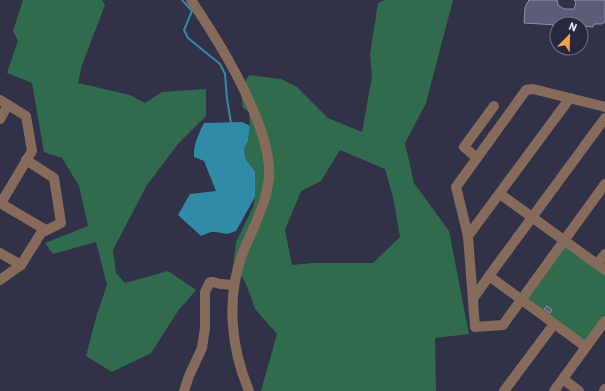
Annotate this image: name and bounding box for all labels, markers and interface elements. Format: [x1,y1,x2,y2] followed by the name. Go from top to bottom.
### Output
[549,16,589,56] north arrow
[567,19,579,34] text: N

